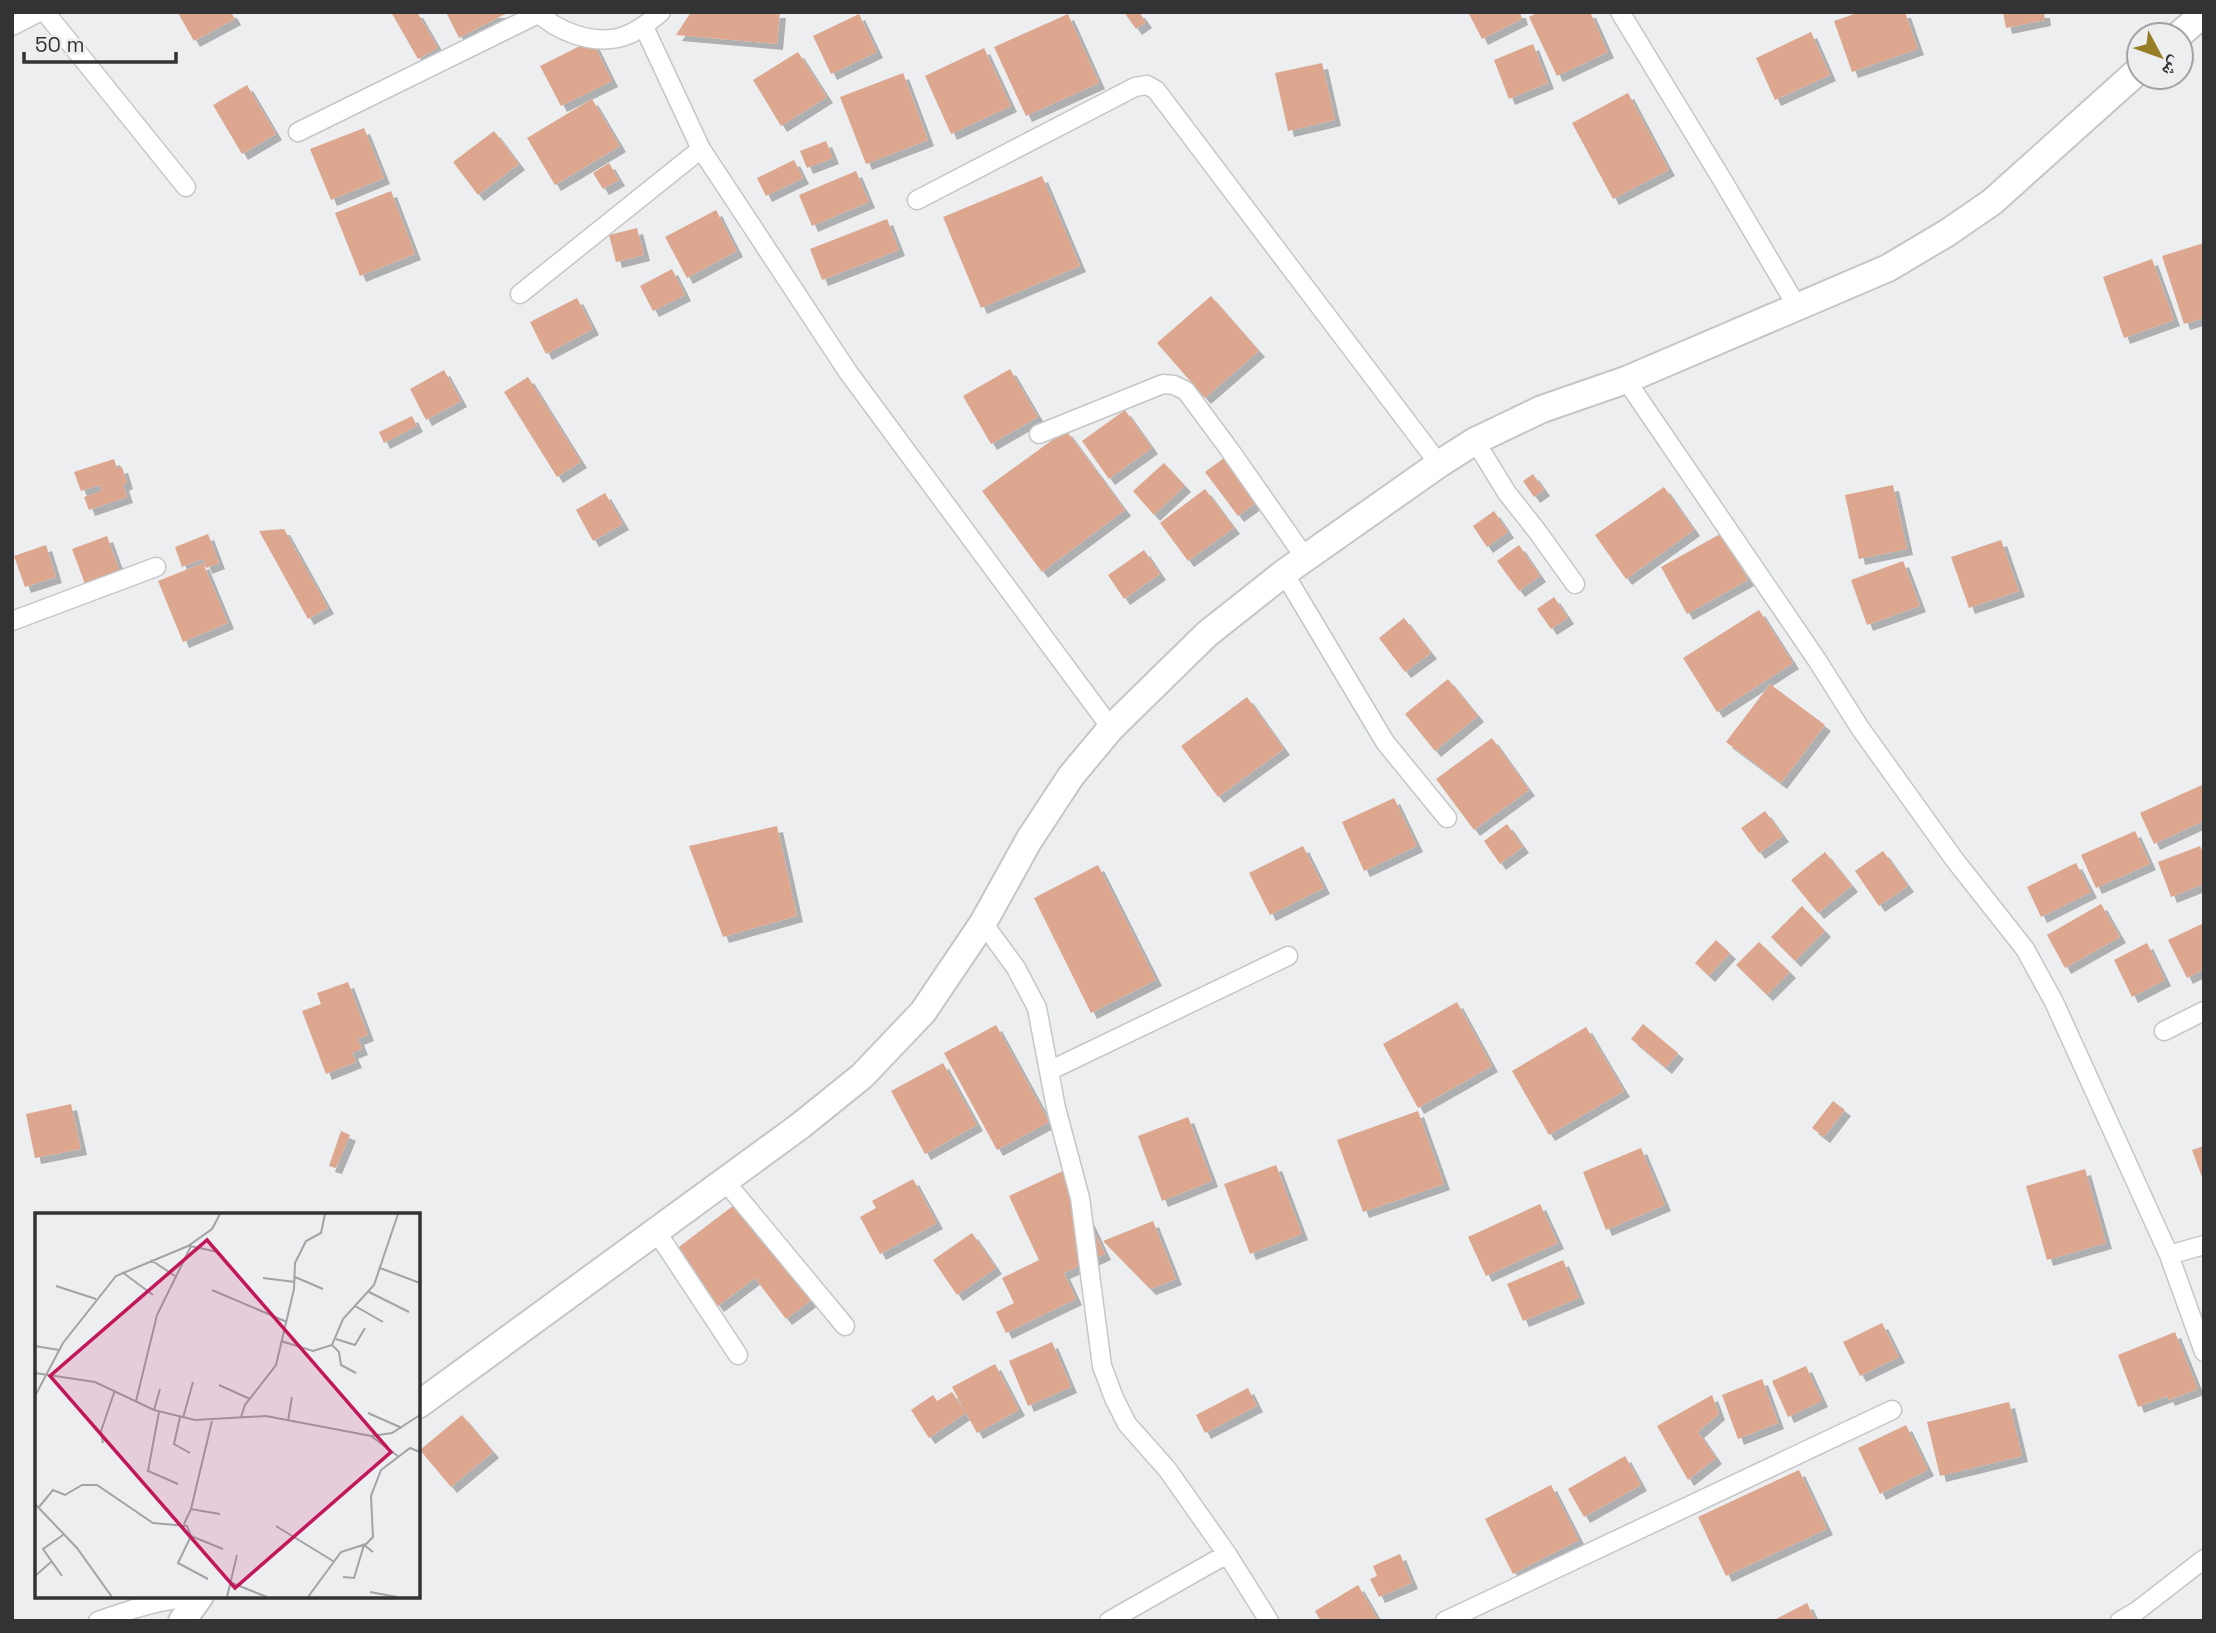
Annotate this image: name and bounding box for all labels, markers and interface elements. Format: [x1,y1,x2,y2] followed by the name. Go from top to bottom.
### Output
[24,21,177,65] scale bar
[2125,21,2195,91] north arrow
[35,31,85,58] text: 50 m
[2156,51,2189,83] text: ش
[35,1213,420,1598] inset map

